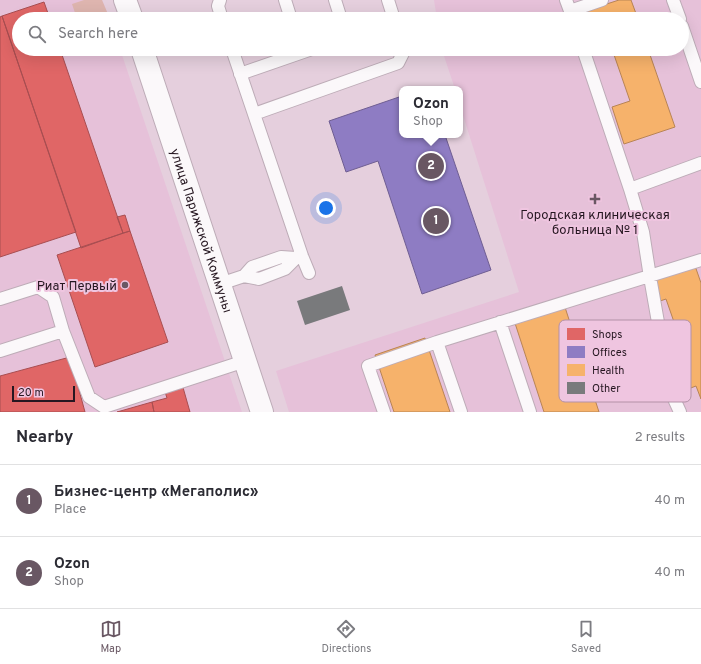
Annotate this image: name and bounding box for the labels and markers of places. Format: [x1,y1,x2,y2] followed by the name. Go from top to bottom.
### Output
[418,151,444,181] pin: 2
[589,193,601,205] marker: Городская клиническая больница № 1
[423,206,449,236] pin: 1
[520,208,670,239] place label: Городская клиническая больница № 1
[37,279,117,295] place label: Риат Первый
[120,280,130,290] marker: Риат Первый

